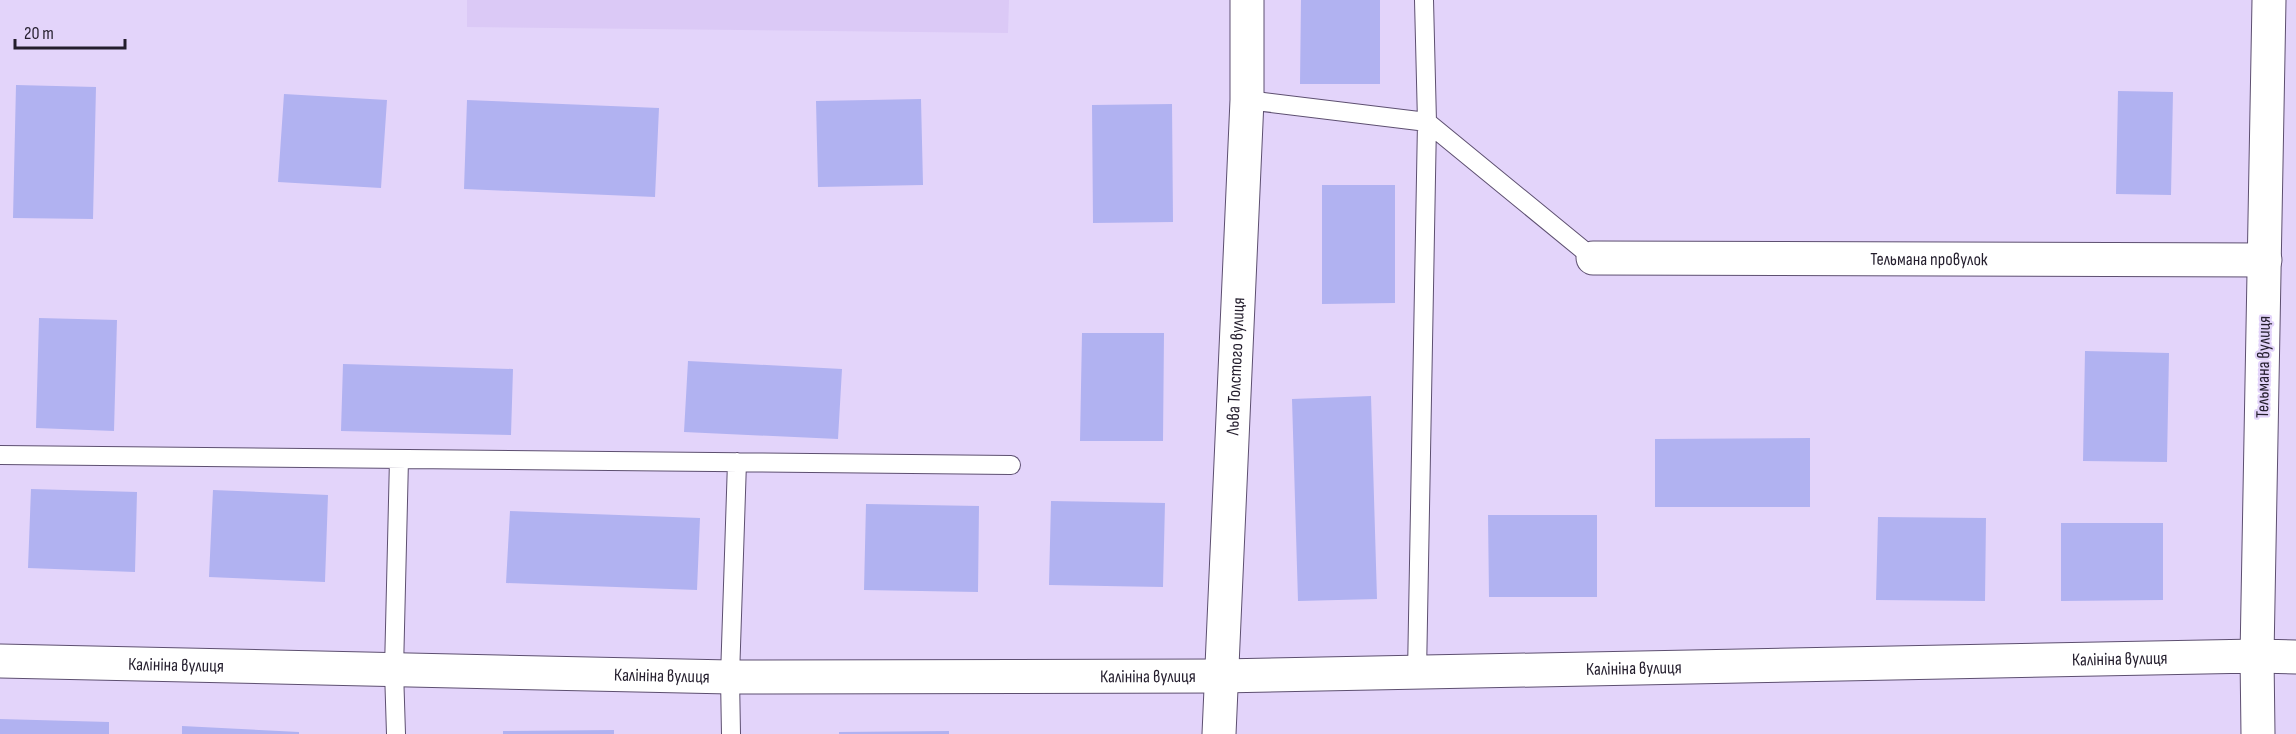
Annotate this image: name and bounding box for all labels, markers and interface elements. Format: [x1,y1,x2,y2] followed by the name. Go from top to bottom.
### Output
[15,12,124,50] scale bar
[24,23,54,44] text: 20 m
[1870,249,1988,270] street label: Тельмана провулок
[1222,297,1249,437] street label: Льва Толстого вулиця
[2252,316,2275,418] street label: Тельмана вулиця
[2072,648,2168,671] street label: Калініна вулиця
[128,654,224,677] street label: Калініна вулиця
[1586,657,1682,680] street label: Калініна вулиця
[614,664,710,688] street label: Калініна вулиця
[1100,666,1196,687] street label: Калініна вулиця

